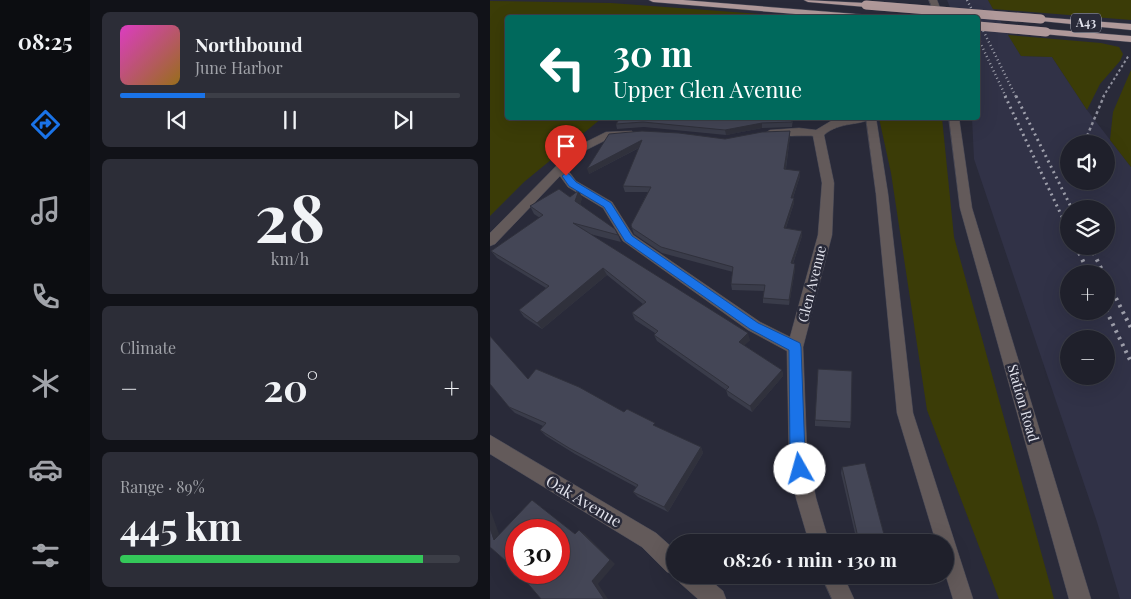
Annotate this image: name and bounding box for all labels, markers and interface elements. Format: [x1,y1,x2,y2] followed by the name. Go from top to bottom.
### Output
[1071,13,1101,32] road number: A43
[18,26,72,56] text: 08:25
[613,29,693,76] text: 30 m
[195,31,303,57] text: Northbound
[530,35,595,100] icon: left
[195,57,283,78] text: June Harbor
[613,74,802,104] text: Upper Glen Avenue
[163,106,191,134] icon: previous
[276,106,304,134] icon: pause
[389,106,417,134] icon: next
[28,107,63,142] icon: directions
[545,125,587,176] pin
[552,132,580,160] icon: arrive
[1060,135,1115,385] map controls
[1060,135,1115,190] button: sound
[255,172,325,258] text: 28
[28,193,63,228] icon: music
[1060,200,1115,255] button: layers
[793,244,830,324] street label: Glen Avenue
[271,248,309,269] text: km/h
[1060,265,1115,320] button: +
[28,279,63,314] icon: phone
[1060,330,1115,385] button: −
[120,337,176,358] text: Climate
[263,361,318,412] text: 20°
[1003,362,1044,444] street label: Station Road
[28,366,63,401] icon: climate
[120,369,138,406] text: −
[444,369,460,406] text: +
[773,442,825,494] position arrow
[28,452,63,487] icon: car
[543,470,626,531] street label: Oak Avenue
[120,476,205,497] text: Range · 89%
[120,500,242,551] text: 445 km
[505,519,570,584] speed limit sign: 30
[28,538,63,573] icon: filters
[723,546,897,572] text: 08:26 · 1 min · 130 m

